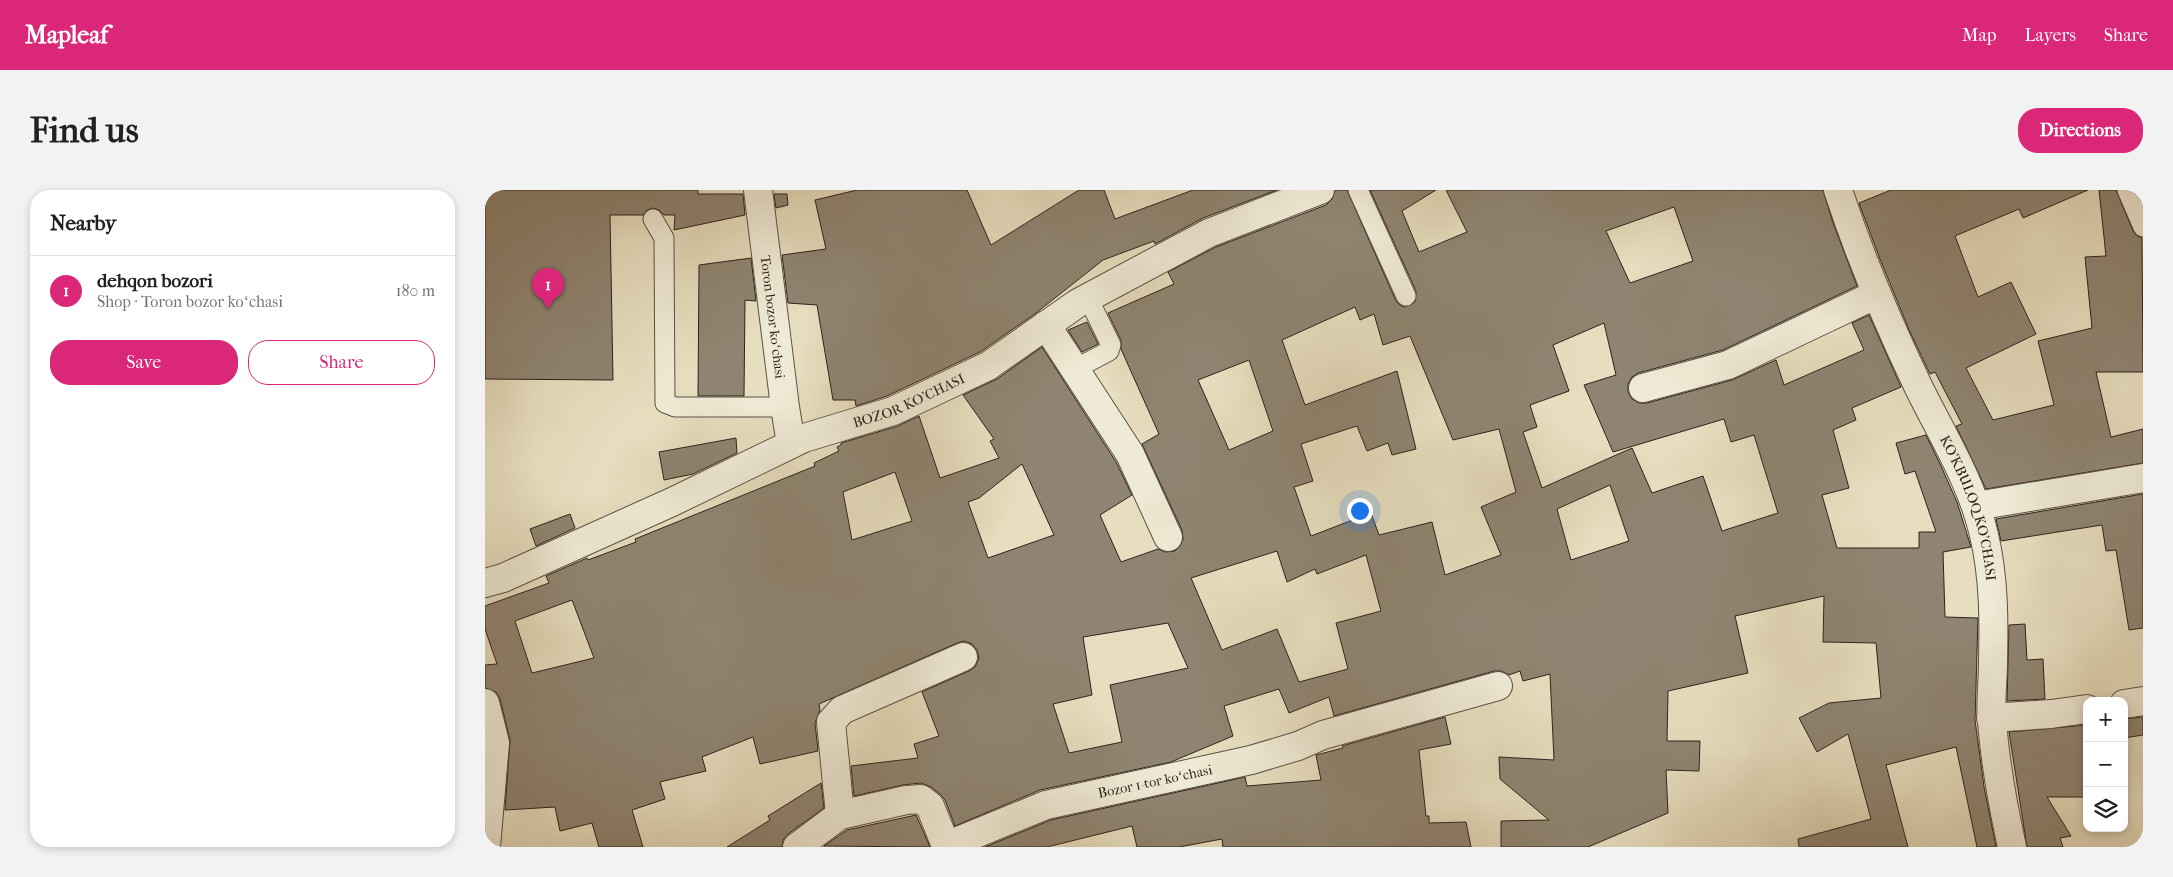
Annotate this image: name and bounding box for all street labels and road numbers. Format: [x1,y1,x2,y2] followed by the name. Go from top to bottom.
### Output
[756,254,789,380] street label: Toron bozor koʻchasi
[851,370,968,432] street label: BOZOR KO'CHASI
[1936,433,1999,582] street label: KO'KBULOQ KO'CHASI
[1096,761,1214,802] street label: Bozor 1-tor koʻchasi

